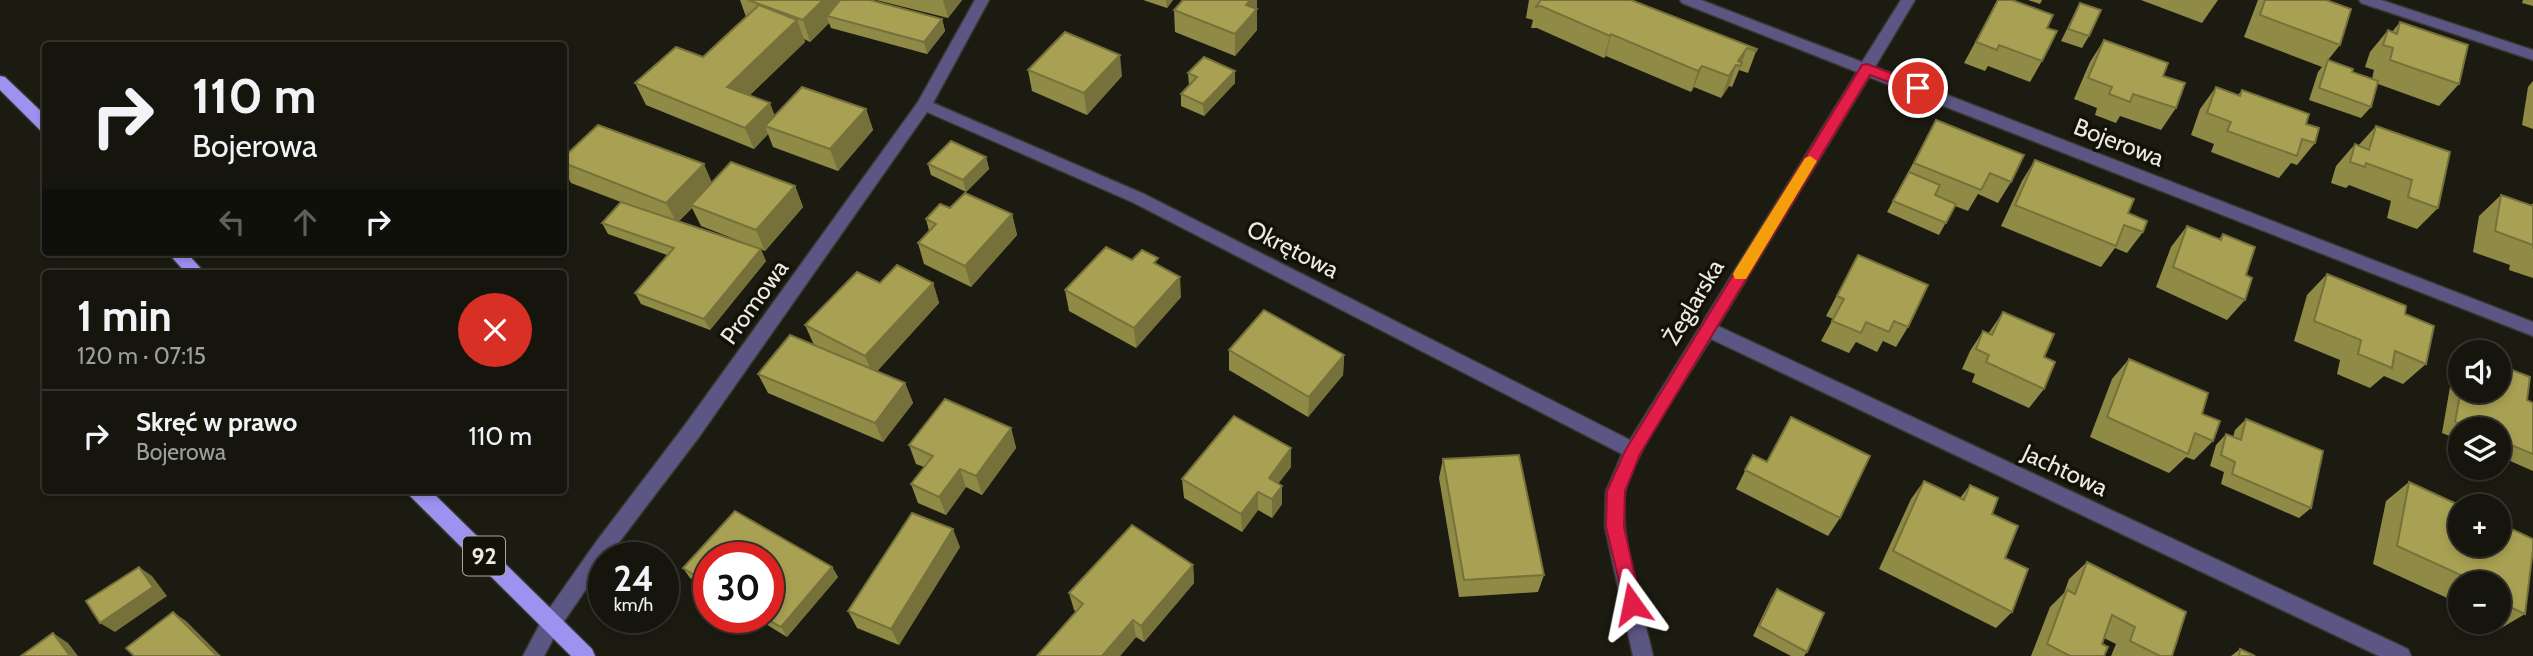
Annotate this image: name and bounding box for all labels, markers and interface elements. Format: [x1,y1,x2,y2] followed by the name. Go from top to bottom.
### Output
[1888,58,1948,118] pin
[192,66,316,125] text: 110 m
[1899,69,1937,107] icon: arrive
[77,70,168,161] icon: right
[2070,112,2169,173] street label: Bojerowa
[192,126,317,165] text: Bojerowa
[213,203,251,241] icon: left
[286,203,324,241] icon: ahead
[359,203,397,241] icon: right
[1242,214,1344,285] street label: Okrętowa
[714,254,795,350] street label: Promowa
[1656,254,1730,350] street label: Żeglarska
[77,290,172,342] text: 1 min
[458,293,532,367] button: close
[2448,340,2511,634] map controls
[2448,340,2511,403] button: sound
[77,342,206,370] text: 120 m · 07:15
[136,406,297,438] text: Skręć w prawo
[77,417,115,455] icon: right
[2448,417,2511,480] button: layers
[468,420,532,452] text: 110 m
[2017,437,2113,503] street label: Jachtowa
[136,438,226,466] text: Bojerowa
[2448,494,2511,557] button: +
[463,536,505,576] road number: 92
[693,542,784,633] speed limit sign: 30
[613,557,654,600] text: 24
[1595,567,1669,641] position arrow
[2448,571,2511,634] button: −
[614,594,653,616] text: km/h

